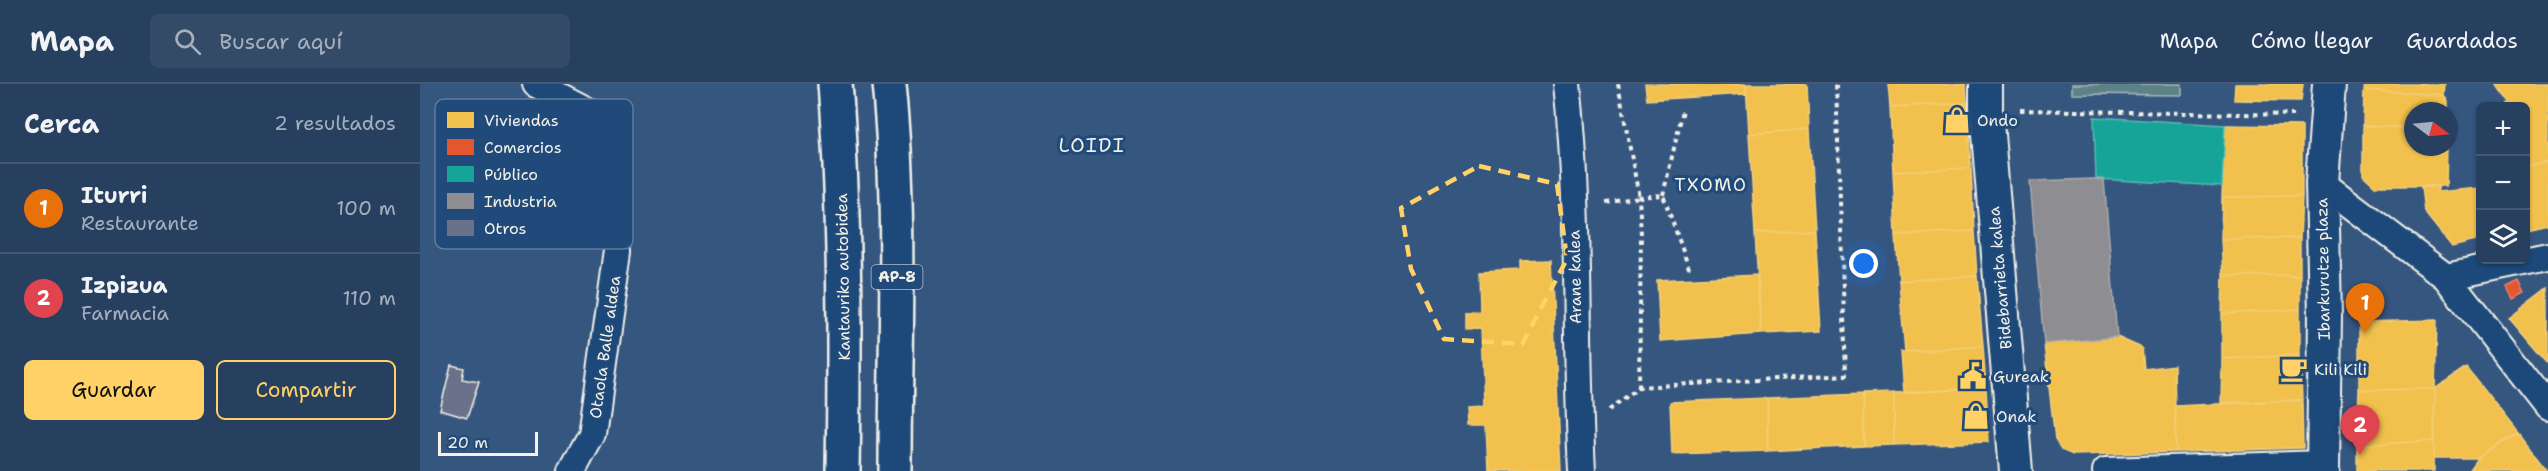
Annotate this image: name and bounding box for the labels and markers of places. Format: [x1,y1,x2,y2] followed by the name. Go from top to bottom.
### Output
[1942,105,1972,135] shop icon: Ondo
[1977,110,2018,131] place label: Ondo
[2346,284,2384,333] pin: 1
[2279,354,2309,384] cafe icon: Kili Kili
[2314,359,2367,380] place label: Kili Kili
[1958,361,1988,391] public building icon: Gureak
[1993,366,2049,387] place label: Gureak
[1961,401,1991,431] shop icon: Onak
[1996,406,2036,427] place label: Onak
[2340,406,2380,455] pin: 2

